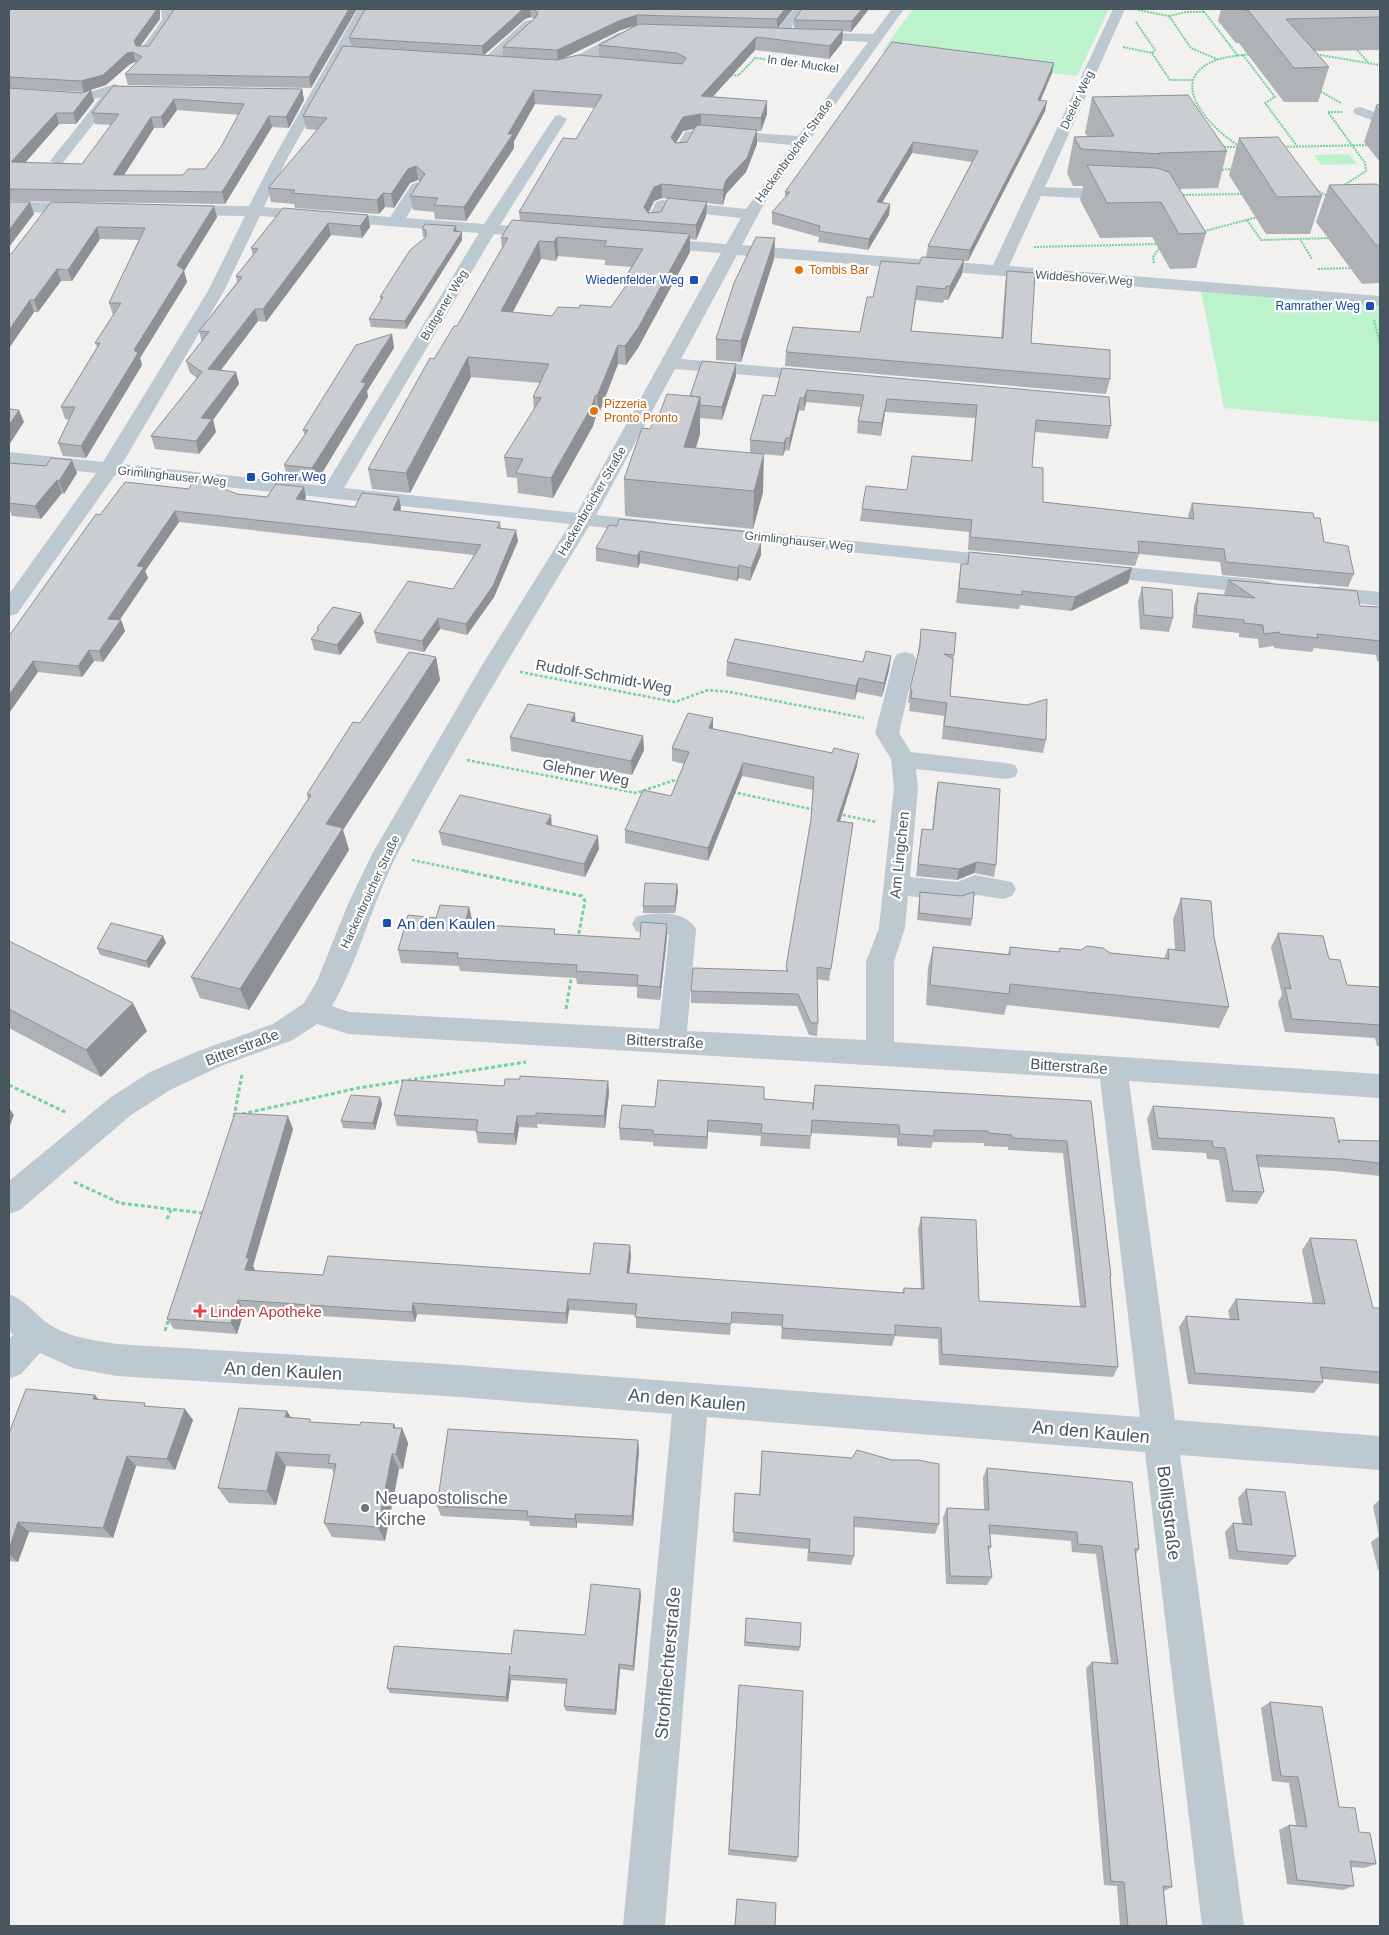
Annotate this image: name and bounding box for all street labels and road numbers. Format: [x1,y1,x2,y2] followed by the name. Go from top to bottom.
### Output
[766,52,840,76] street label: In der Muckel
[1057,68,1097,132] street label: Deeler Weg
[752,97,836,205] street label: Hackenbroicher Straße
[417,267,471,343] street label: Büttgener Weg
[1035,268,1133,288] street label: Widdeshover Weg
[555,444,629,558] street label: Hackenbroicher Straße
[117,463,227,489] street label: Grimlinghauser Weg
[744,528,854,554] street label: Grimlinghauser Weg
[535,656,673,696] street label: Rudolf-Schmidt-Weg
[541,755,631,789] street label: Glehner Weg
[886,811,912,899] street label: Am Lingchen
[338,833,403,951] street label: Hackenbroicher Straße
[203,1025,281,1069] street label: Bitterstraße
[626,1030,704,1052] street label: Bitterstraße
[1030,1055,1108,1077] street label: Bitterstraße
[224,1358,342,1384] street label: An den Kaulen
[627,1385,747,1415] street label: An den Kaulen
[1031,1417,1151,1447] street label: An den Kaulen
[1153,1465,1185,1561] street label: Bolligstraße
[651,1586,685,1740] street label: Strohflechterstraße

